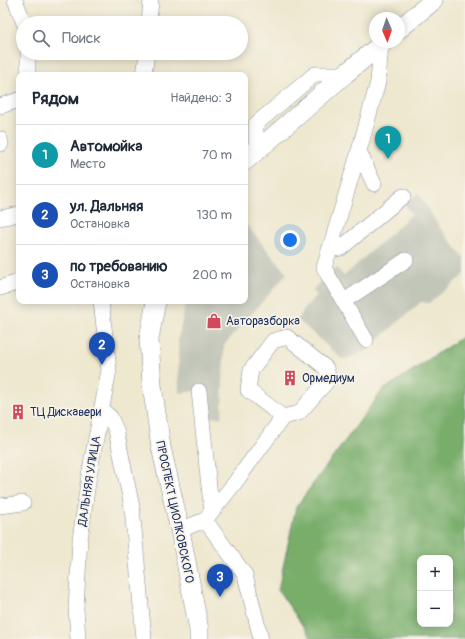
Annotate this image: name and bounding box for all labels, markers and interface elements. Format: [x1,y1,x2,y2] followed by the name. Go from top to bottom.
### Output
[369,12,405,48] north arrow
[16,16,248,60] search box
[30,27,52,49] icon: search
[62,29,101,48] text: Поиск
[32,88,79,109] text: Рядом
[170,90,232,106] text: Найдено: 3
[375,126,401,159] pin: 1
[70,137,143,156] text: Автомойка
[42,147,48,163] text: 1
[202,147,232,163] text: 70 m
[70,156,106,172] text: Место
[70,197,143,216] text: ул. Дальняя
[41,207,49,223] text: 2
[196,207,232,223] text: 130 m
[70,216,130,232] text: Остановка
[280,230,300,250] your location
[70,257,168,276] text: по требованию
[41,267,49,283] text: 3
[193,267,232,283] text: 200 m
[70,276,130,292] text: Остановка
[205,312,223,330] shop icon: Авторазборка
[226,314,300,329] place label: Авторазборка
[89,332,115,365] pin: 2
[281,369,299,387] building icon: Ормедиум
[302,371,355,386] place label: Ормедиум
[9,403,27,421] building icon: ТЦ Дискавери
[30,405,102,420] place label: ТЦ Дискавери
[75,435,104,528] street label: ДАЛЬНЯЯ УЛИЦА
[152,440,197,585] street label: ПРОСПЕКТ ЦИОЛКОВСКОГО
[417,555,453,627] map controls
[417,555,453,591] button: +
[207,564,233,597] pin: 3
[417,591,453,627] button: −

